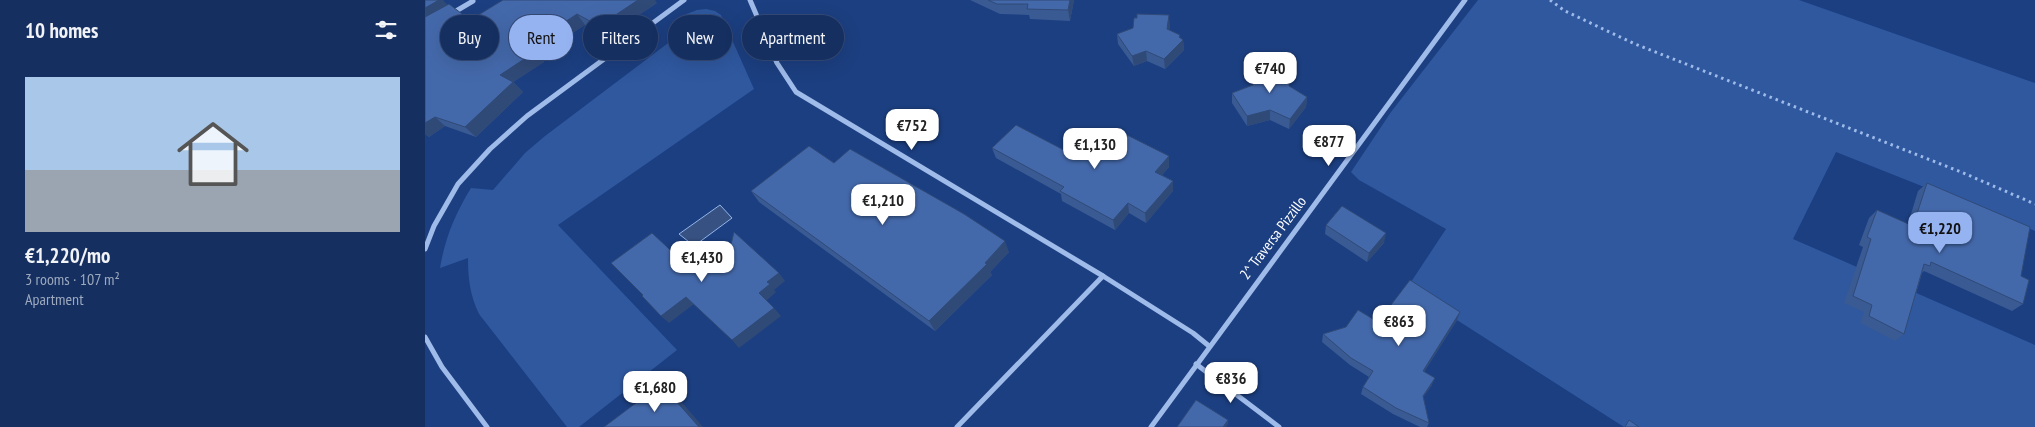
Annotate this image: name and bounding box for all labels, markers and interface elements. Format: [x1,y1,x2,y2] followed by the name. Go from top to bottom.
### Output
[440,15,499,60] chip: Buy
[509,15,573,60] chip: Rent
[583,15,658,60] chip: Filters
[668,15,732,60] chip: New
[742,15,844,60] chip: Apartment
[372,16,400,44] icon: filters
[25,17,98,44] text: 10 homes
[1240,52,1300,94] pin: €740
[1255,58,1285,78] text: €740
[882,108,942,151] pin: €752
[168,109,258,199] icon: home
[897,115,927,135] text: €752
[1299,124,1359,167] pin: €877
[1054,128,1136,170] pin: €1,130
[1314,131,1344,151] text: €877
[1074,134,1116,154] text: €1,130
[842,184,924,226] pin: €1,210
[862,190,904,210] text: €1,210
[1235,192,1310,283] street label: 2^ Traversa Pizzillo
[1899,212,1981,254] pin: €1,220
[1919,218,1961,238] text: €1,220
[661,240,743,283] pin: €1,430
[25,242,110,269] text: €1,220/mo
[681,247,723,267] text: €1,430
[25,269,120,289] text: 3 rooms · 107 m²
[25,289,84,309] text: Apartment
[1369,304,1429,347] pin: €863
[1384,311,1414,331] text: €863
[1201,362,1261,404] pin: €836
[1216,368,1246,388] text: €836
[614,370,696,413] pin: €1,680
[634,377,676,397] text: €1,680

